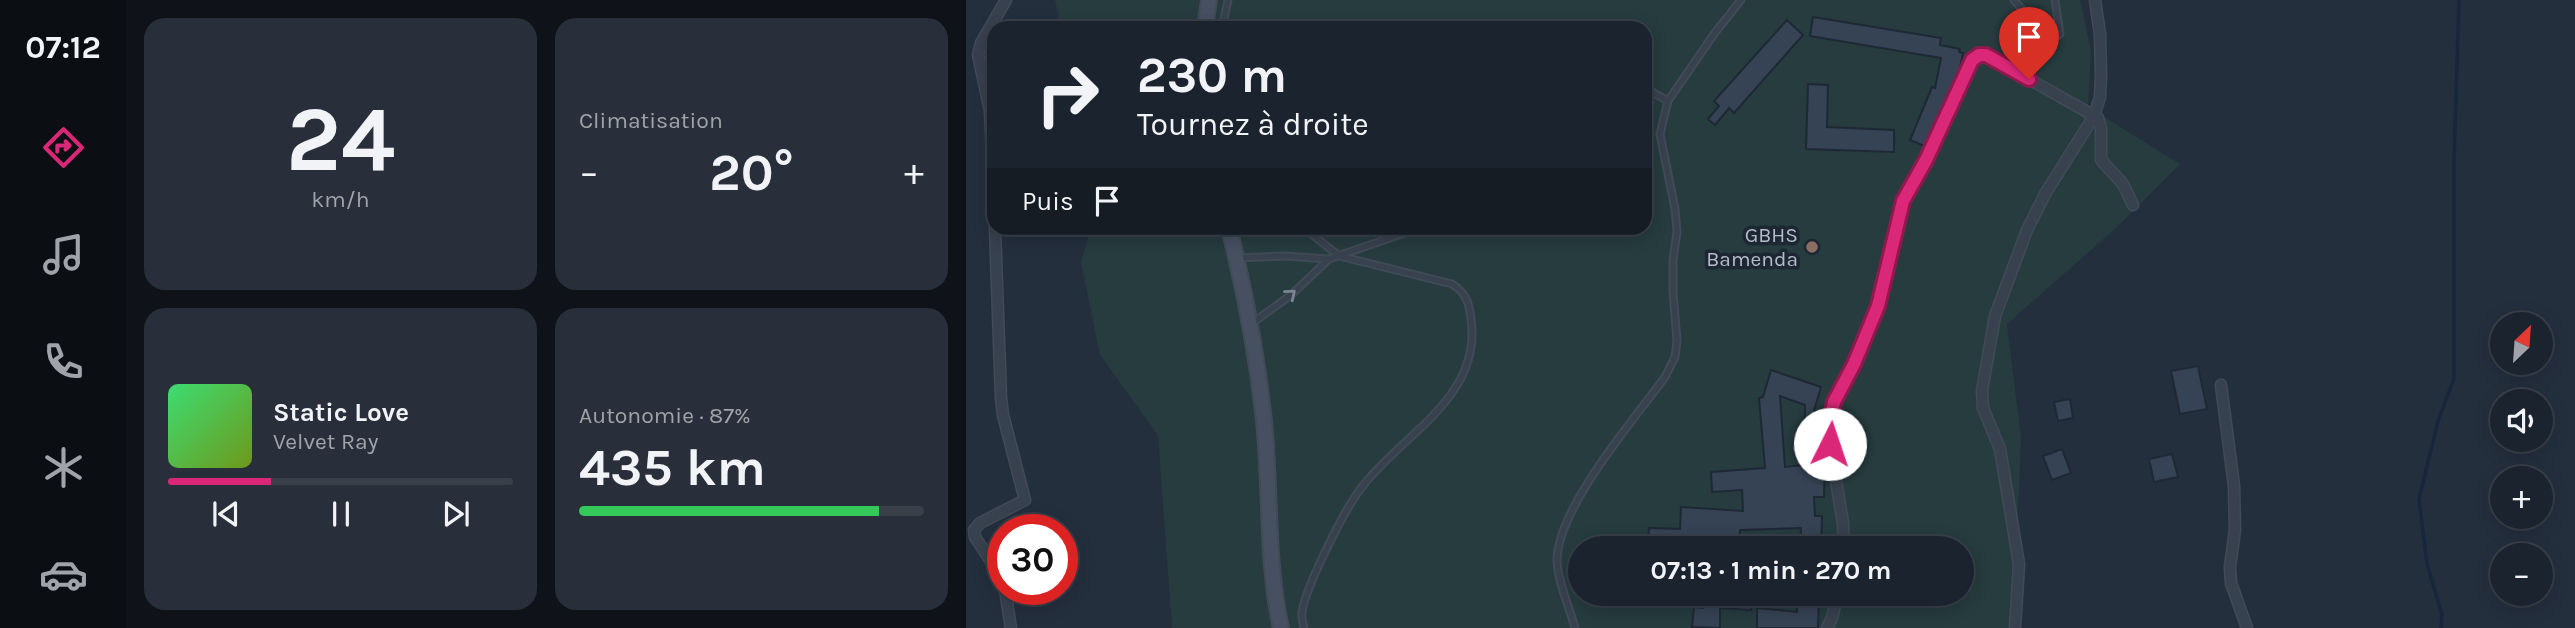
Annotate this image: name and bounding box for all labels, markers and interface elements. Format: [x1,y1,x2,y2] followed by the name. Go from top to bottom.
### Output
[1999,7,2059,79] pin
[2010,18,2048,56] icon: arrive
[25,29,101,66] text: 07:12
[1137,47,1287,104] text: 230 m
[1022,49,1113,140] icon: right
[286,87,395,193] text: 24
[1137,106,1369,143] text: Tournez à droite
[579,107,723,134] text: Climatisation
[39,123,88,172] icon: directions
[709,142,794,203] text: 20°
[579,150,599,195] text: −
[904,150,924,195] text: +
[1088,182,1126,220] icon: arrive
[311,186,370,213] text: km/h
[1022,186,1074,217] text: Puis
[1706,223,1798,271] place label: GBHS Bamenda
[39,230,88,279] icon: music
[1804,239,1820,255] marker: GBHS Bamenda
[1283,290,1296,302] one-way arrow
[2490,312,2553,374] north arrow
[2490,312,2553,606] map controls
[39,337,88,386] icon: phone
[2490,389,2553,452] button: sound
[273,397,409,428] text: Static Love
[579,402,751,429] text: Autonomie · 87%
[1793,407,1867,481] position arrow
[273,428,378,455] text: Velvet Ray
[579,437,766,498] text: 435 km
[39,443,88,492] icon: climate
[2490,466,2553,529] button: +
[207,495,245,533] icon: previous
[322,495,360,533] icon: pause
[437,495,475,533] icon: next
[987,514,1078,605] speed limit sign: 30
[2490,543,2553,606] button: −
[39,550,88,599] icon: car
[1651,555,1891,586] text: 07:13 · 1 min · 270 m

